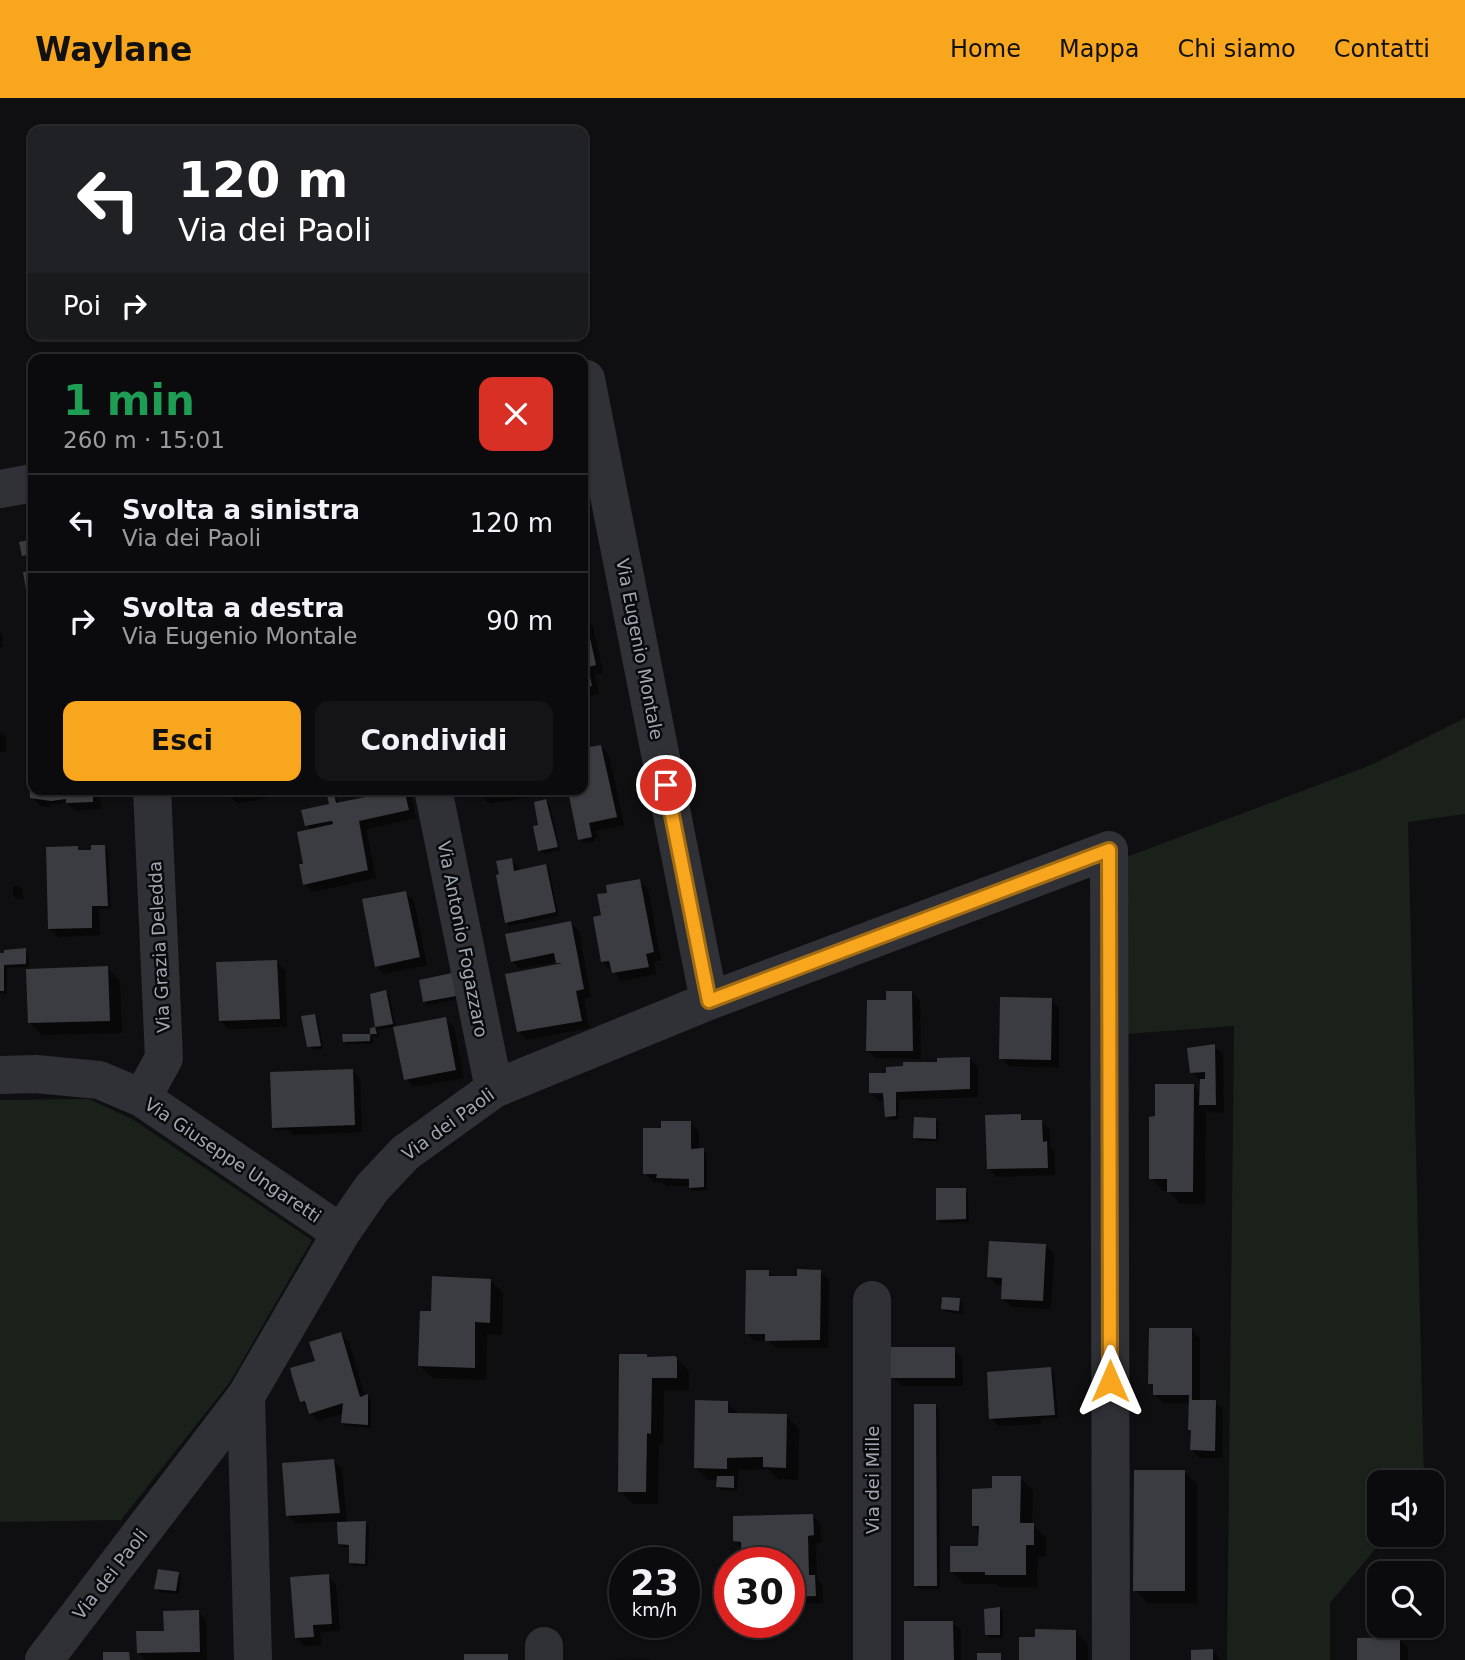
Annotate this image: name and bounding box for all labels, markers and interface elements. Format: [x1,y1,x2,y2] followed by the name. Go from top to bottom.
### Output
[35,30,192,69] text: Waylane
[950,35,1021,63] text: Home
[1059,35,1140,63] text: Mappa
[1178,35,1296,63] text: Chi siamo
[1334,35,1430,63] text: Contatti
[178,152,348,209] text: 120 m
[63,154,154,245] icon: left
[178,211,372,249] text: Via dei Paoli
[115,287,153,325] icon: right
[63,291,101,321] text: Poi
[63,376,195,425] text: 1 min
[479,377,553,451] button: close
[63,427,225,453] text: 260 m · 15:01
[122,495,360,525] text: Svolta a sinistra
[63,504,101,542] icon: left
[470,508,553,538] text: 120 m
[122,525,261,551] text: Via dei Paoli
[612,557,668,741] street label: Via Eugenio Montale
[122,593,345,623] text: Svolta a destra
[63,602,101,640] icon: right
[486,606,553,636] text: 90 m
[122,623,357,649] text: Via Eugenio Montale
[63,701,301,781] button: Esci
[315,701,553,781] button: Condividi
[636,755,696,815] pin
[647,766,685,804] icon: arrive
[434,839,492,1039] street label: Via Antonio Fogazzaro
[144,860,174,1034] street label: Via Grazia Deledda
[398,1083,498,1165] street label: Via dei Paoli
[141,1093,325,1227] street label: Via Giuseppe Ungaretti
[1073,1344,1147,1418] position arrow
[862,1426,883,1534] street label: Via dei Mille
[1367,1470,1444,1638] map controls
[1367,1470,1444,1547] button: sound
[68,1525,152,1623] street label: Via dei Paoli
[714,1547,805,1638] speed limit sign: 30
[1367,1561,1444,1638] button: search
[630,1563,679,1603] text: 23
[632,1599,677,1620] text: km/h

